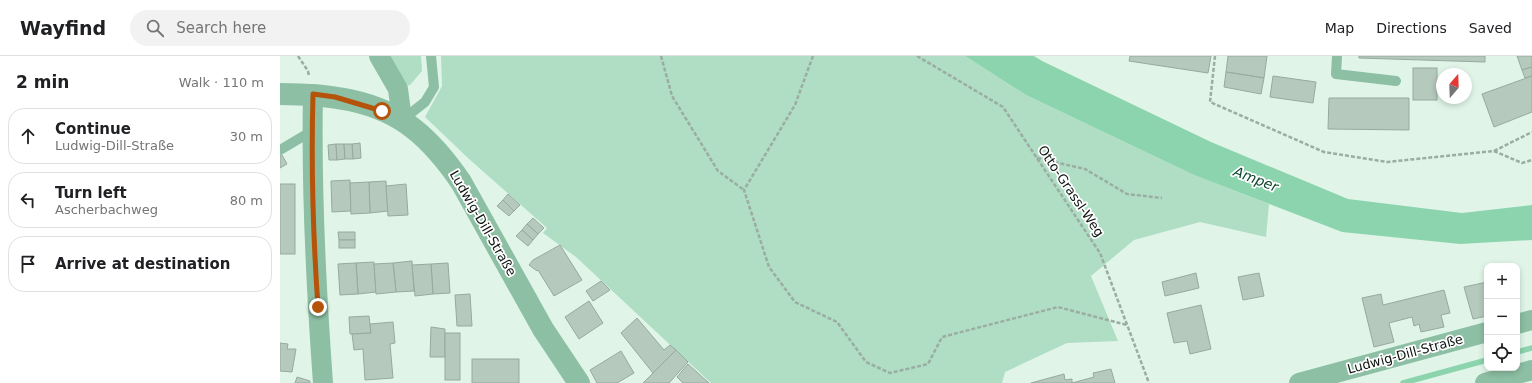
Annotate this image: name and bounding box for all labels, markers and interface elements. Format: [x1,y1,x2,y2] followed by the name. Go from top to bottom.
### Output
[130,10,410,46] search box
[20,17,106,39] text: Wayfind
[144,17,166,39] icon: search
[176,19,266,37] text: Search here
[1325,20,1354,36] text: Map
[1376,20,1447,36] text: Directions
[1469,20,1512,36] text: Saved
[1436,68,1472,104] north arrow
[16,72,69,92] text: 2 min
[179,75,264,90] text: Walk · 110 m
[373,102,391,120] route start
[55,120,131,138] text: Continue
[17,125,39,147] icon: ahead
[230,129,263,144] text: 30 m
[55,138,174,153] text: Ludwig-Dill-Straße
[1035,143,1107,239] street label: Otto-Grassl-Weg
[1231,163,1282,195] water label: Amper
[447,168,519,278] street label: Ludwig-Dill-Straße
[55,184,127,202] text: Turn left
[17,189,39,211] icon: left
[230,193,263,208] text: 80 m
[55,202,158,217] text: Ascherbachweg
[17,253,39,275] icon: arrive
[55,255,230,273] text: Arrive at destination
[1484,263,1520,371] map controls
[1484,263,1520,299] button: +
[309,298,327,316] route end
[1484,299,1520,335] button: −
[1346,331,1464,377] street label: Ludwig-Dill-Straße
[1484,335,1520,371] button: locate

